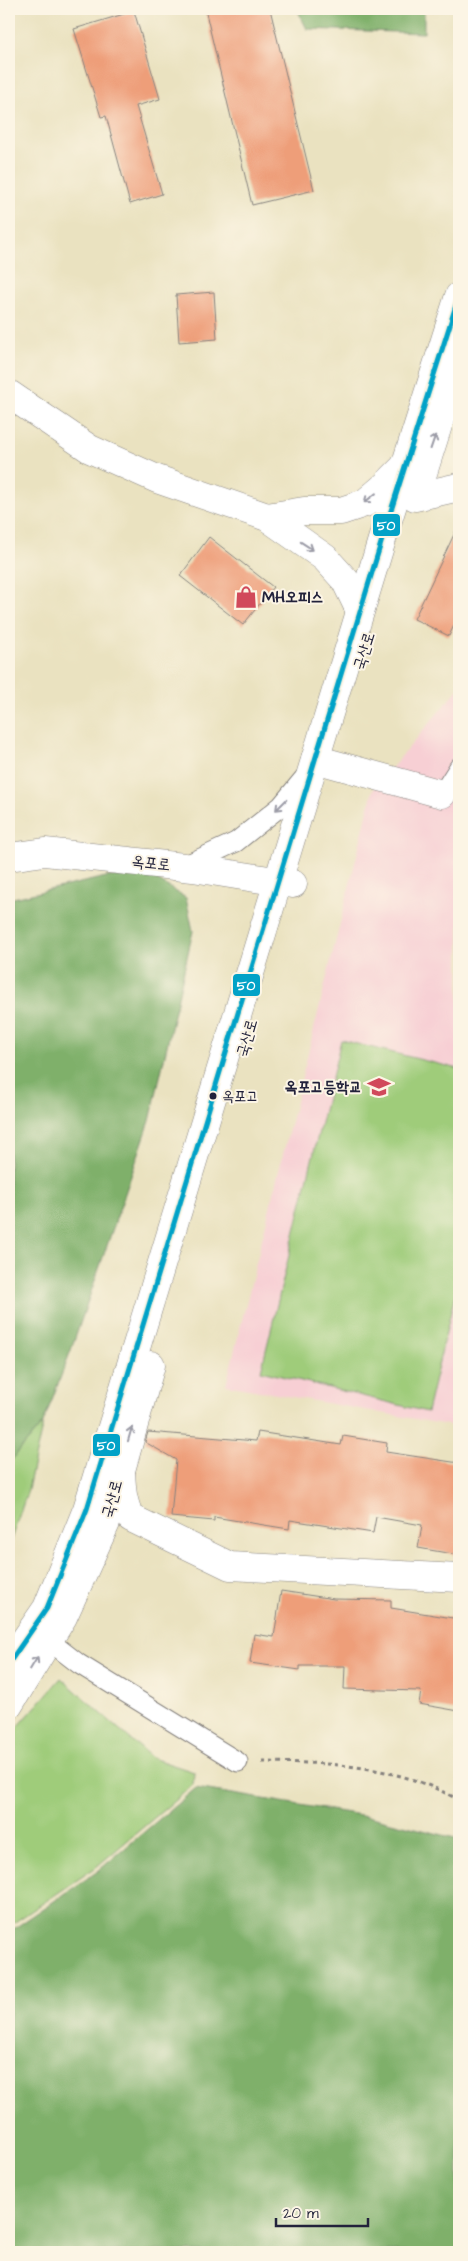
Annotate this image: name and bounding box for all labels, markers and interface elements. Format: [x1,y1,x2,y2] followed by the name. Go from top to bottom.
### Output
[429,434,439,450] one-way arrow
[364,493,377,504] one-way arrow
[372,513,401,537] line badge: 50
[377,516,396,536] text: 50
[299,541,313,551] one-way arrow
[233,584,259,610] shop icon: MH오피스
[262,586,324,608] place label: MH오피스
[348,629,380,673] street label: 국산로
[274,799,287,811] one-way arrow
[131,850,171,876] street label: 옥포로
[232,973,261,997] line badge: 50
[237,976,256,996] text: 50
[231,1016,263,1060] street label: 국산로
[366,1074,392,1100] school or university icon: 옥포고등학교
[285,1076,362,1098] place label: 옥포고등학교
[222,1086,258,1107] place label: 옥포고
[208,1091,218,1101] marker: 옥포고
[126,1427,136,1443] one-way arrow
[92,1433,121,1457] line badge: 50
[97,1436,116,1456] text: 50
[96,1477,128,1521] street label: 국산로
[29,1657,39,1671] one-way arrow
[276,2196,368,2228] scale bar
[283,2203,319,2224] text: 20 m

